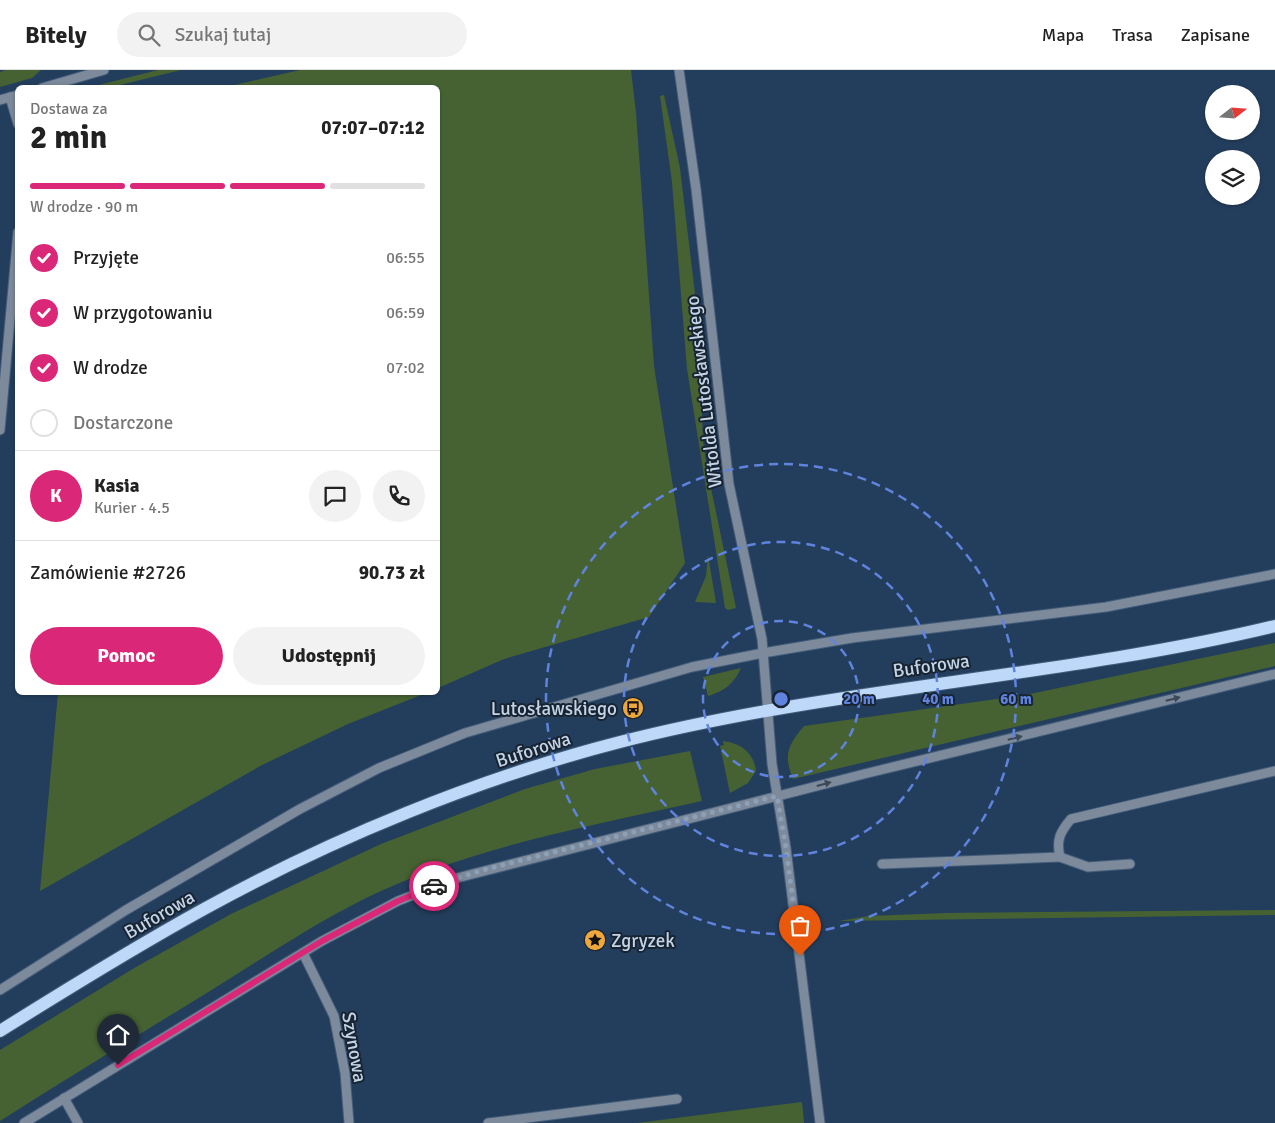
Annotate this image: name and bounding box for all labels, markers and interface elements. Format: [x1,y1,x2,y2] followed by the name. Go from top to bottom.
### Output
[117,12,467,57] search box
[25,20,87,50] text: Bitely
[135,21,163,49] icon: search
[175,23,271,47] text: Szukaj tutaj
[1042,24,1084,46] text: Mapa
[1112,24,1153,46] text: Trasa
[1181,24,1250,46] text: Zapisane
[1205,85,1260,140] north arrow
[1205,85,1260,205] map controls
[30,99,108,119] text: Dostawa za
[321,116,425,140] text: 07:07–07:12
[30,118,107,157] text: 2 min
[1205,150,1260,205] button: layers
[30,197,138,217] text: W drodze · 90 m
[30,244,58,272] icon: check
[73,246,139,270] text: Przyjęte
[386,248,425,268] text: 06:55
[680,294,728,489] street label: Witolda Lutosławskiego
[30,299,58,327] icon: check
[73,301,213,325] text: W przygotowaniu
[386,303,425,323] text: 06:59
[30,354,58,382] icon: check
[73,356,148,380] text: W drodze
[386,358,425,378] text: 07:02
[73,411,173,435] text: Dostarczone
[309,470,361,522] button: chat
[373,470,425,522] button: phone
[94,474,139,498] text: Kasia
[50,484,62,508] text: K
[94,498,170,518] text: Kurier · 4.5
[30,561,186,585] text: Zamówienie #2726
[359,561,425,585] text: 90.73 zł
[30,627,223,685] button: Pomoc
[233,627,425,685] button: Udostępnij
[891,649,971,683] street label: Buforowa
[772,690,790,708] centre of rings
[843,690,875,708] text: 20 m
[922,690,954,708] text: 40 m
[1000,690,1032,708] text: 60 m
[1165,695,1180,703] one-way arrow
[621,696,645,720] bus stop icon: Lutosławskiego
[491,697,617,721] place label: Lutosławskiego
[493,727,574,773] street label: Buforowa
[1008,734,1023,742] one-way arrow
[817,780,832,788] one-way arrow
[409,861,459,911] courier
[420,872,448,900] icon: car
[120,885,199,945] street label: Buforowa
[779,905,821,956] pin
[786,912,814,940] icon: bag
[583,928,607,952] place icon: Zgryzek
[611,929,675,953] place label: Zgryzek
[336,1010,372,1084] street label: Szynowa
[97,1014,139,1065] pin
[104,1021,132,1049] icon: home

